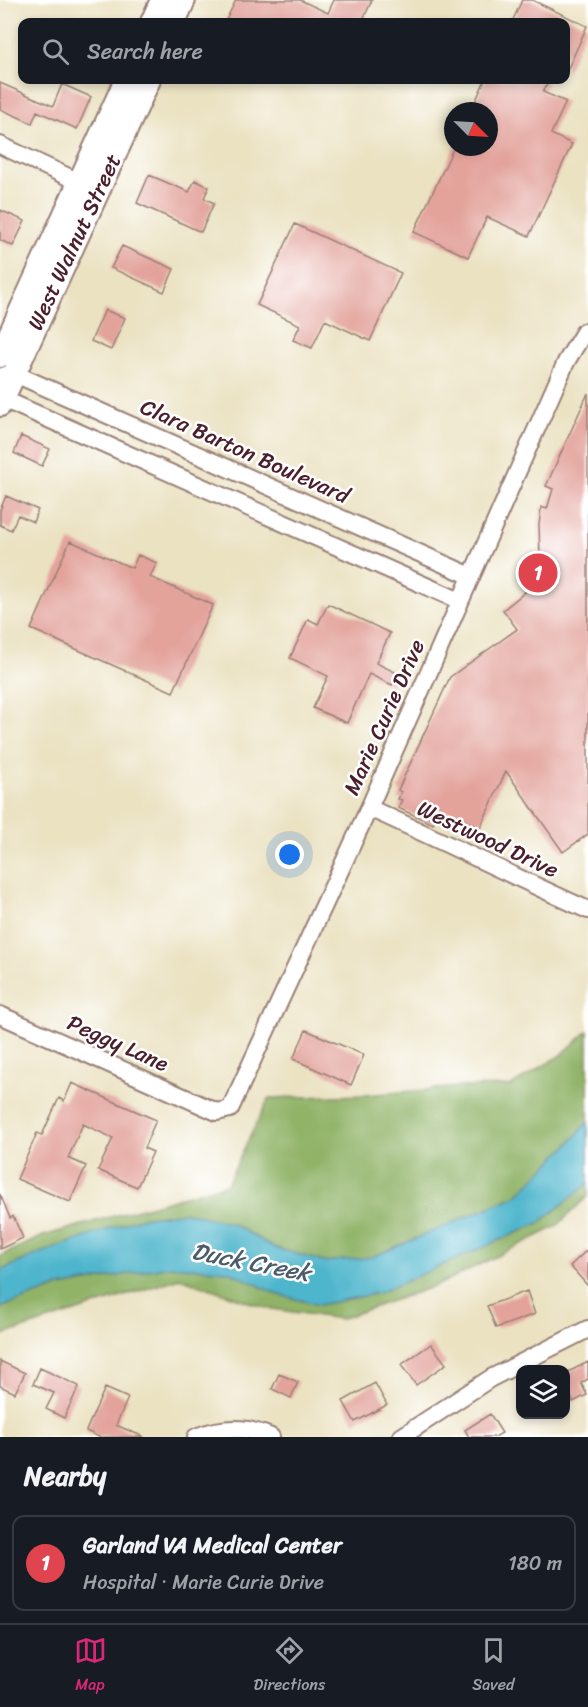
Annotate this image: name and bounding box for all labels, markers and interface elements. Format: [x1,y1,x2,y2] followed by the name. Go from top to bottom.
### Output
[18,18,570,84] search box
[87,32,203,71] text: Search here
[39,35,72,68] icon: search
[444,102,498,156] north arrow
[16,147,132,337] street label: West Walnut Street
[134,387,357,515] street label: Clara Barton Boulevard
[518,550,558,596] pin: 1
[332,633,436,801] street label: Marie Curie Drive
[411,789,565,889] street label: Westwood Drive
[275,840,304,869] your location
[61,1003,175,1083] street label: Peggy Lane
[188,1230,317,1295] water label: Duck Creek
[516,1365,570,1419] map controls
[516,1365,570,1419] button: layers
[24,1453,106,1499] text: Nearby
[83,1526,342,1565] text: Garland VA Medical Center
[41,1546,50,1581] text: 1
[508,1546,562,1581] text: 180 m
[83,1565,324,1600] text: Hospital · Marie Curie Drive
[74,1634,107,1699] tab: Map
[254,1634,325,1699] tab: Directions
[472,1634,514,1699] tab: Saved

